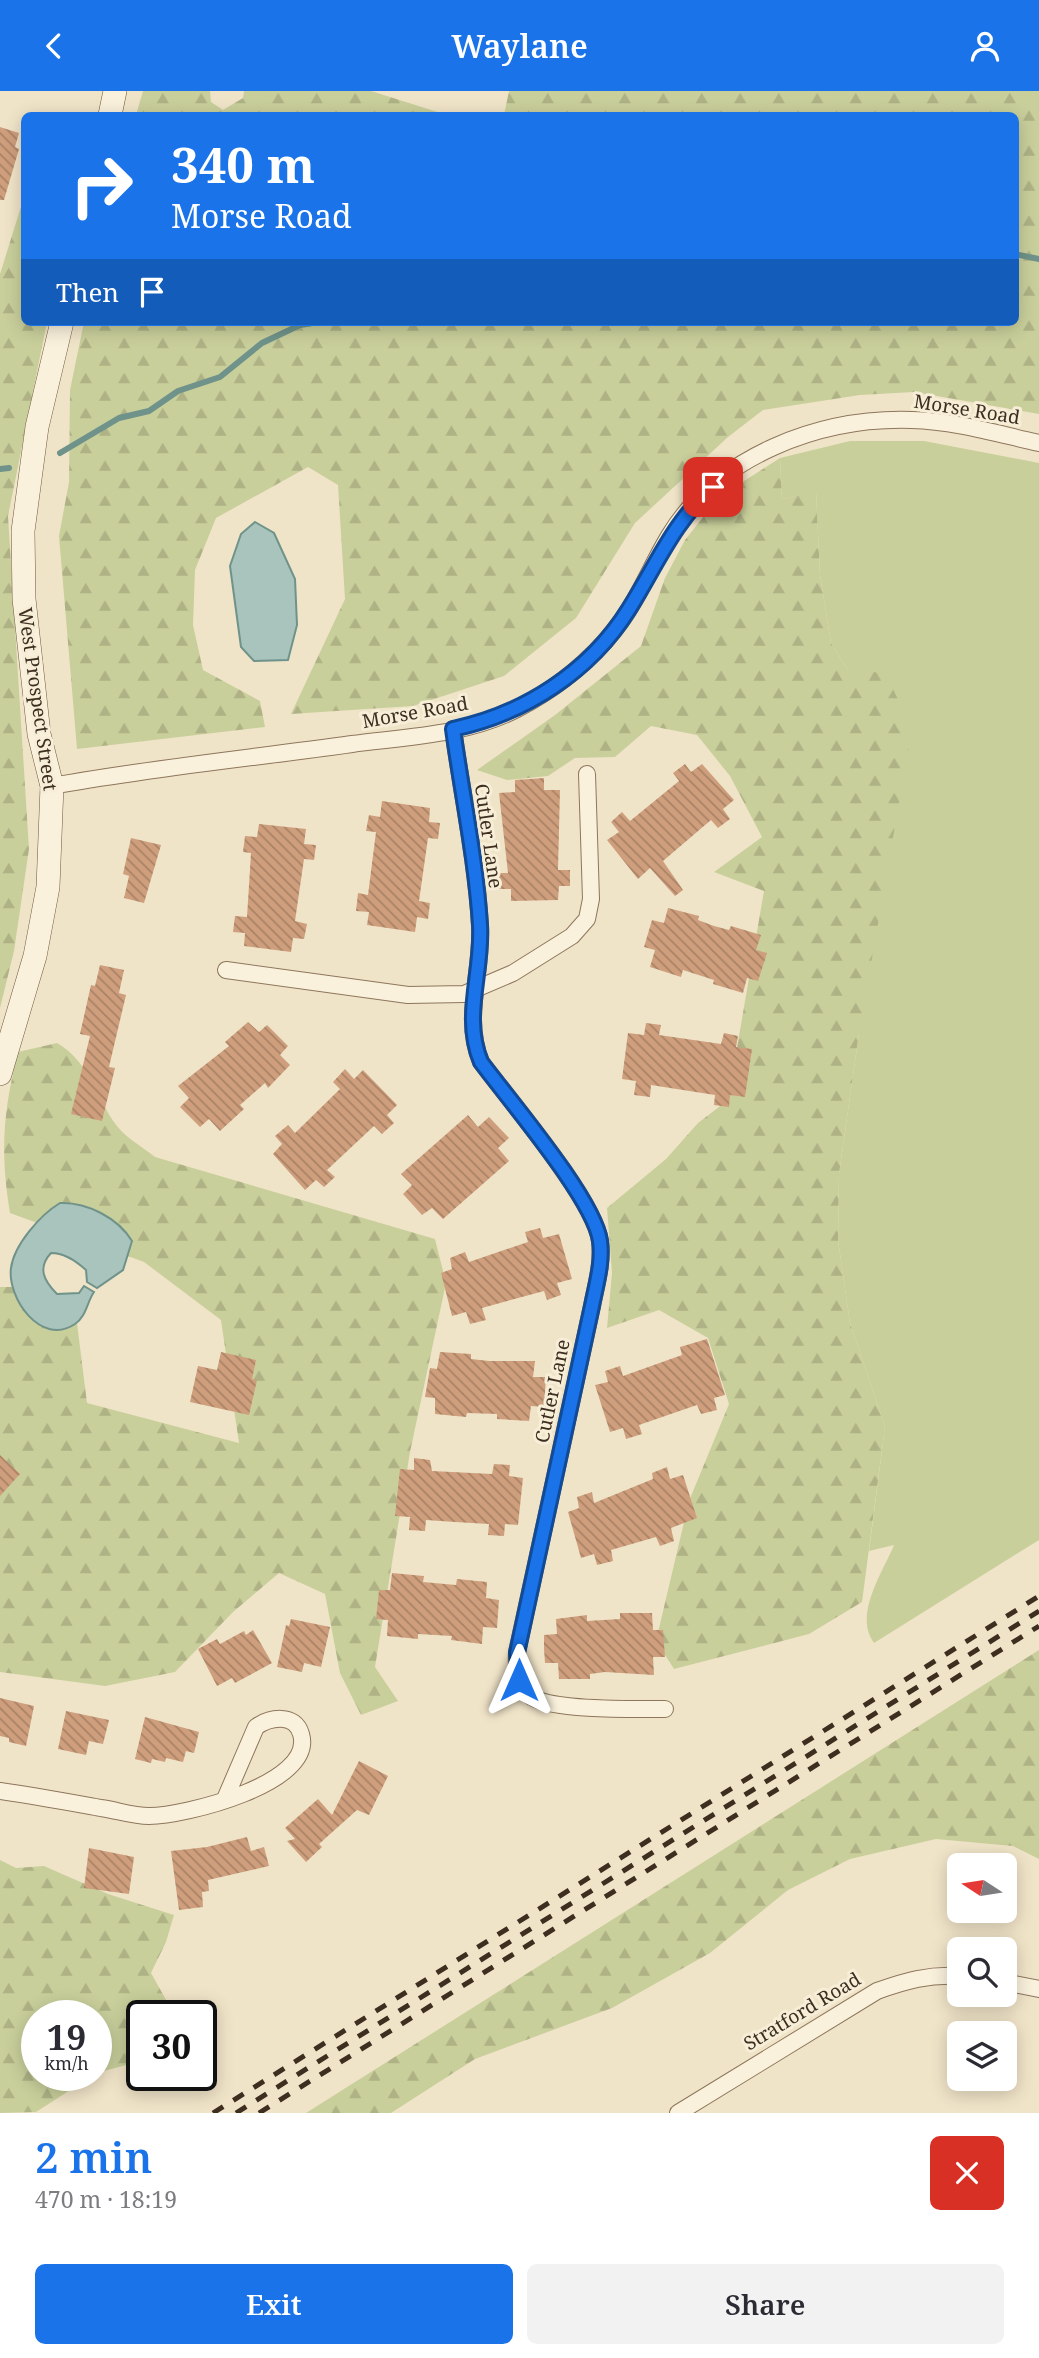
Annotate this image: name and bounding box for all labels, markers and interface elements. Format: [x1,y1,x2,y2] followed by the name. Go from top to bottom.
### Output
[451,24,588,67] text: Waylane
[35,27,73,65] icon: back
[966,27,1004,65] icon: person
[171,131,315,197] text: 340 m
[56,140,147,231] icon: right
[171,194,352,237] text: Morse Road
[133,273,171,311] icon: arrive
[56,274,119,310] text: Then
[912,388,1022,430] street label: Morse Road
[683,457,743,517] pin
[694,468,732,506] icon: arrive
[12,606,64,793] street label: West Prospect Street
[360,690,470,734] street label: Morse Road
[469,782,509,890] street label: Cutler Lane
[528,1337,576,1445] street label: Cutler Lane
[482,1643,556,1717] position arrow
[947,1853,1017,1923] north arrow
[947,1853,1017,2091] map controls
[947,1937,1017,2007] button: search
[739,1966,866,2056] street label: Stratford Road
[126,2000,217,2091] speed limit sign: 30
[47,2013,86,2060] text: 19
[947,2021,1017,2091] button: layers
[44,2051,89,2075] text: km/h
[35,2128,152,2185] text: 2 min
[930,2136,1004,2210] button: close
[35,2183,177,2215] text: 470 m · 18:19
[35,2264,513,2344] button: Exit
[527,2264,1004,2344] button: Share

